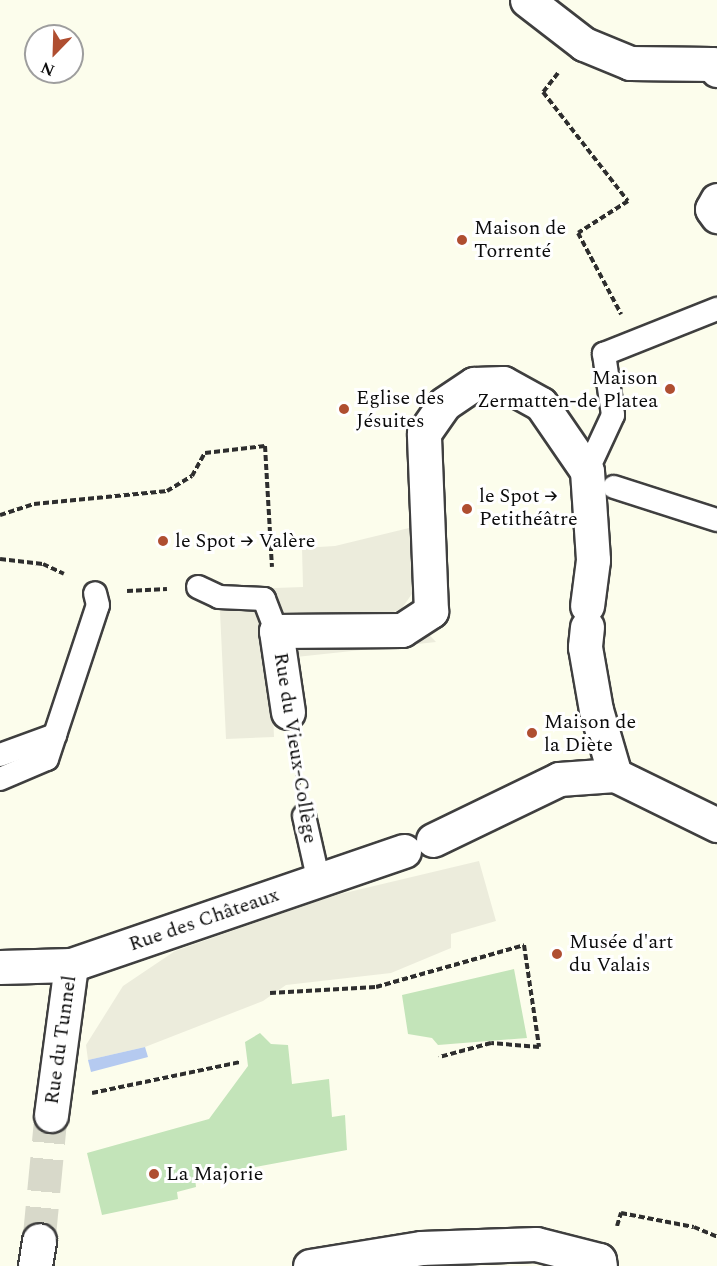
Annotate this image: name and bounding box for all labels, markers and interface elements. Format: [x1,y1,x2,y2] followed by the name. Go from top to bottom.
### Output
[24,24,84,84] north arrow
[37,55,58,82] text: N
[474,216,566,263] place label: Maison de Torrenté
[455,233,469,247] marker: Maison de Torrenté
[477,366,658,413] place label: Maison Zermatten-de Platea
[663,382,677,396] marker: Maison Zermatten-de Platea
[356,386,445,433] place label: Eglise des Jésuites
[337,402,351,416] marker: Eglise des Jésuites
[479,485,578,532] place label: le Spot → Petithéâtre
[460,502,474,516] marker: le Spot → Petithéâtre
[175,529,315,553] place label: le Spot → Valère
[156,534,170,548] marker: le Spot → Valère
[268,651,322,845] street label: Rue du Vieux-Collège
[544,710,636,757] place label: Maison de la Diète
[525,726,539,740] marker: Maison de la Diète
[126,883,282,957] street label: Rue des Châteaux
[569,930,673,977] place label: Musée d'art du Valais
[550,947,564,961] marker: Musée d'art du Valais
[40,974,82,1106] street label: Rue du Tunnel
[166,1162,263,1186] place label: La Majorie
[147,1167,161,1181] marker: La Majorie

